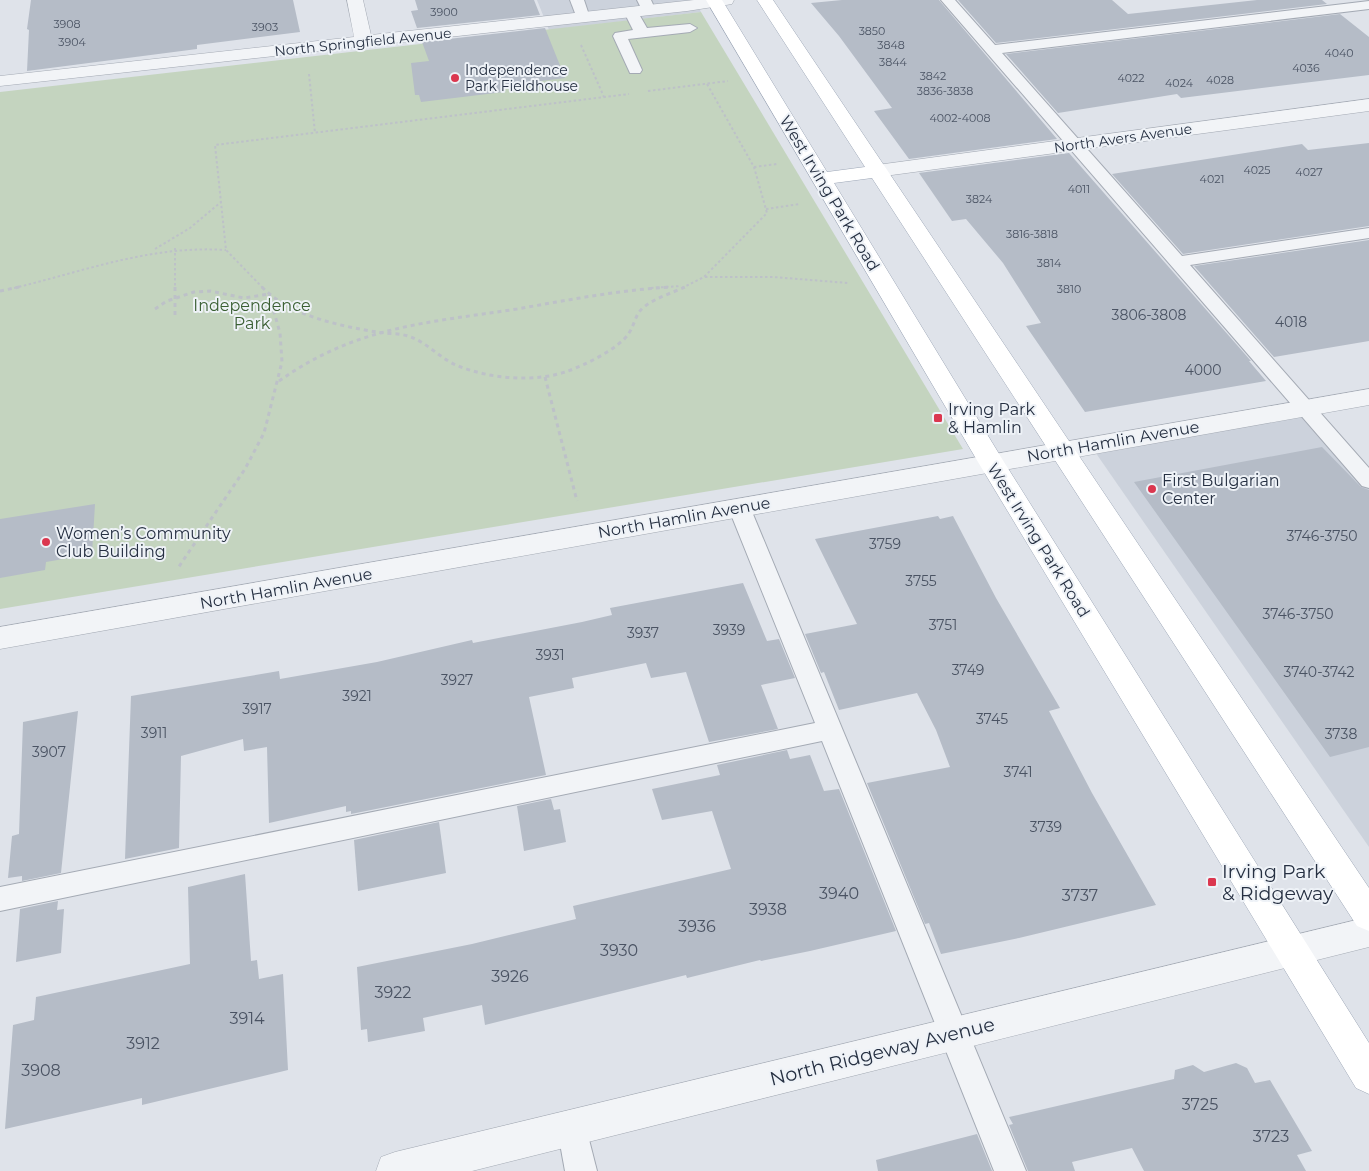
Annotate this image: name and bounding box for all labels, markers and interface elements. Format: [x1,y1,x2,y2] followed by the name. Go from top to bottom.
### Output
[430,5,458,19] house number: 3900
[53,17,81,31] house number: 3908
[252,20,278,34] house number: 3903
[274,24,452,60] street label: North Springfield Avenue
[859,24,885,38] house number: 3850
[58,35,86,49] house number: 3904
[877,38,905,52] house number: 3848
[1324,46,1354,60] house number: 4040
[879,55,908,69] house number: 3844
[465,61,578,95] place label: Independence Park Fieldhouse
[1292,61,1320,75] house number: 4036
[920,69,946,83] house number: 3842
[1117,71,1145,85] house number: 4022
[449,72,461,84] marker: Independence Park Fieldhouse
[1206,73,1234,87] house number: 4028
[1165,76,1194,90] house number: 4024
[917,84,973,98] house number: 3836-3838
[929,111,991,125] house number: 4002-4008
[776,112,884,274] street label: West Irving Park Road
[1053,119,1193,157] street label: North Avers Avenue
[1243,163,1271,177] house number: 4025
[1295,165,1323,179] house number: 4027
[1200,172,1224,186] house number: 4021
[1068,182,1090,196] house number: 4011
[966,192,993,206] house number: 3824
[1006,227,1058,241] house number: 3816-3818
[1037,256,1062,270] house number: 3814
[1057,282,1081,296] house number: 3810
[193,296,311,333] park label: Independence Park
[1112,306,1186,324] house number: 3806-3808
[1275,313,1307,331] house number: 4018
[1184,361,1222,379] house number: 4000
[948,400,1035,437] place label: Irving Park & Hamlin
[932,412,944,424] marker: Irving Park & Hamlin
[1025,417,1201,466] street label: North Hamlin Avenue
[983,460,1094,621] street label: West Irving Park Road
[1162,471,1280,508] place label: First Bulgarian Center
[1146,483,1158,495] marker: First Bulgarian Center
[596,493,772,542] street label: North Hamlin Avenue
[56,524,231,561] place label: Women’s Community Club Building
[1287,527,1357,545] house number: 3746-3750
[869,535,901,553] house number: 3759
[40,536,52,548] marker: Women’s Community Club Building
[198,564,374,613] street label: North Hamlin Avenue
[905,572,937,590] house number: 3755
[1263,605,1333,623] house number: 3746-3750
[929,616,957,634] house number: 3751
[713,621,745,639] house number: 3939
[627,624,659,642] house number: 3937
[535,646,565,664] house number: 3931
[952,661,984,679] house number: 3749
[1284,663,1355,681] house number: 3740-3742
[441,671,473,689] house number: 3927
[342,687,372,705] house number: 3921
[242,700,272,718] house number: 3917
[976,710,1008,728] house number: 3745
[141,724,167,742] house number: 3911
[1325,725,1357,743] house number: 3738
[32,743,66,761] house number: 3907
[1003,763,1033,781] house number: 3741
[1030,818,1062,836] house number: 3739
[1222,860,1334,905] place label: Irving Park & Ridgeway
[1206,876,1218,888] marker: Irving Park & Ridgeway
[819,884,859,903] house number: 3940
[1062,886,1098,905] house number: 3737
[749,900,787,919] house number: 3938
[678,917,716,936] house number: 3936
[600,941,638,960] house number: 3930
[491,967,529,986] house number: 3926
[375,983,411,1002] house number: 3922
[229,1009,265,1028] house number: 3914
[767,1012,997,1091] street label: North Ridgeway Avenue
[126,1034,160,1053] house number: 3912
[21,1061,61,1080] house number: 3908
[1182,1095,1218,1114] house number: 3725
[1253,1127,1289,1146] house number: 3723

